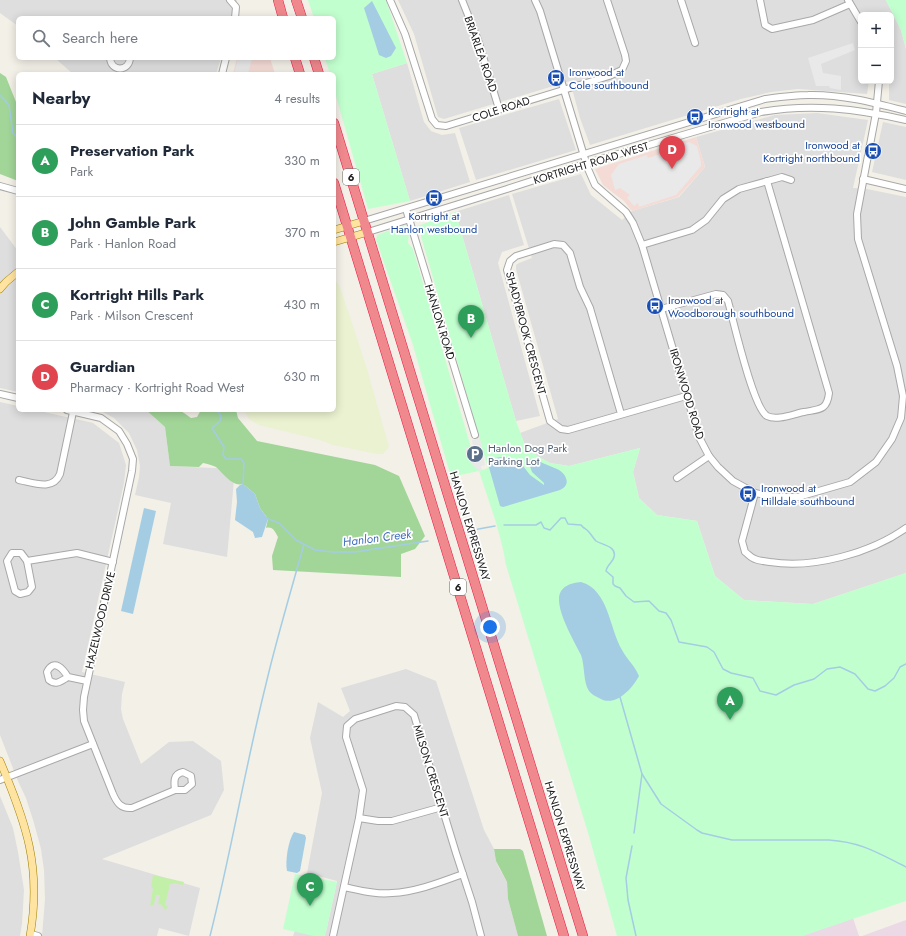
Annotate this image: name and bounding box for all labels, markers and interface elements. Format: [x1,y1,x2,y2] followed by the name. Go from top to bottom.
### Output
[858,12,894,84] map controls
[858,12,894,48] button: +
[461,14,502,95] street label: BRIARLEA ROAD
[16,16,336,60] search box
[30,27,52,49] icon: search
[62,27,138,49] text: Search here
[858,48,894,84] button: −
[569,64,649,93] place label: Ironwood at Cole southbound
[546,68,566,88] bus stop icon: Ironwood at Cole southbound
[32,86,90,110] text: Nearby
[274,89,320,108] text: 4 results
[470,92,532,126] street label: COLE ROAD
[708,103,805,132] place label: Kortright at Ironwood westbound
[685,107,705,127] bus stop icon: Kortright at Ironwood westbound
[659,136,685,169] pin: D
[763,137,860,166] place label: Ironwood at Kortright northbound
[531,138,651,188] street label: KORTRIGHT ROAD WEST
[70,140,194,162] text: Preservation Park
[863,141,883,161] bus stop icon: Ironwood at Kortright northbound
[40,151,50,170] text: A
[284,151,320,170] text: 330 m
[70,162,93,181] text: Park
[343,169,359,185] road number: 6
[424,188,444,208] bus stop icon: Kortright at Hanlon westbound
[391,208,477,237] place label: Kortright at Hanlon westbound
[70,212,196,234] text: John Gamble Park
[41,223,49,242] text: B
[284,223,320,242] text: 370 m
[70,234,176,253] text: Park · Hanlon Road
[502,270,550,396] street label: SHADYBROOK CRESCENT
[421,282,459,362] street label: HANLON ROAD
[70,284,204,306] text: Kortright Hills Park
[668,292,794,321] place label: Ironwood at Woodborough southbound
[40,295,50,314] text: C
[283,295,320,314] text: 430 m
[645,296,665,316] bus stop icon: Ironwood at Woodborough southbound
[458,305,484,338] pin: B
[70,306,193,325] text: Park · Milson Crescent
[666,347,709,442] street label: IRONWOOD ROAD
[70,356,135,378] text: Guardian
[40,367,50,386] text: D
[284,367,320,386] text: 630 m
[70,378,244,397] text: Pharmacy · Kortright Road West
[488,440,567,469] place label: Hanlon Dog Park Parking Lot
[465,444,485,464] parking icon: Hanlon Dog Park Parking Lot
[446,469,495,583] street label: HANLON EXPRESSWAY
[761,480,855,509] place label: Ironwood at Hilldale southbound
[738,484,758,504] bus stop icon: Ironwood at Hilldale southbound
[342,525,413,551] water label: Hanlon Creek
[81,570,119,670] street label: HAZELWOOD DRIVE
[450,579,466,595] road number: 6
[480,617,500,637] your location
[717,687,743,720] pin: A
[409,723,453,819] street label: MILSON CRESCENT
[541,779,590,893] street label: HANLON EXPRESSWAY
[297,873,323,906] pin: C

